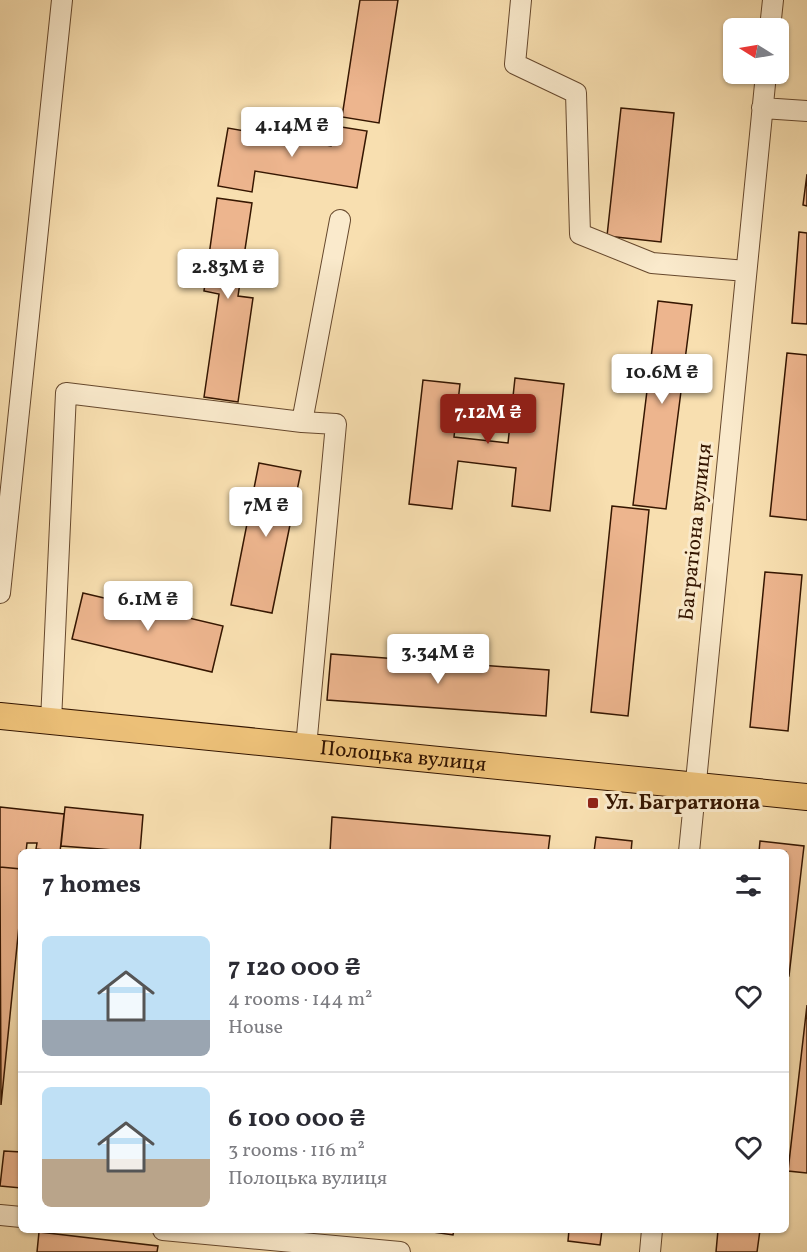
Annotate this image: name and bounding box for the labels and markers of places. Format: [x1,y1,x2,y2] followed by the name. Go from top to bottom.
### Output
[237,107,347,158] pin: 4.14M ₴
[173,249,283,300] pin: 2.83M ₴
[607,354,717,405] pin: 10.6M ₴
[433,394,543,445] pin: 7.12M ₴
[230,487,302,538] pin: 7M ₴
[99,581,197,632] pin: 6.1M ₴
[383,634,493,685] pin: 3.34M ₴
[605,789,760,818] place label: Ул. Багратиона
[586,796,600,810] marker: Ул. Багратиона

